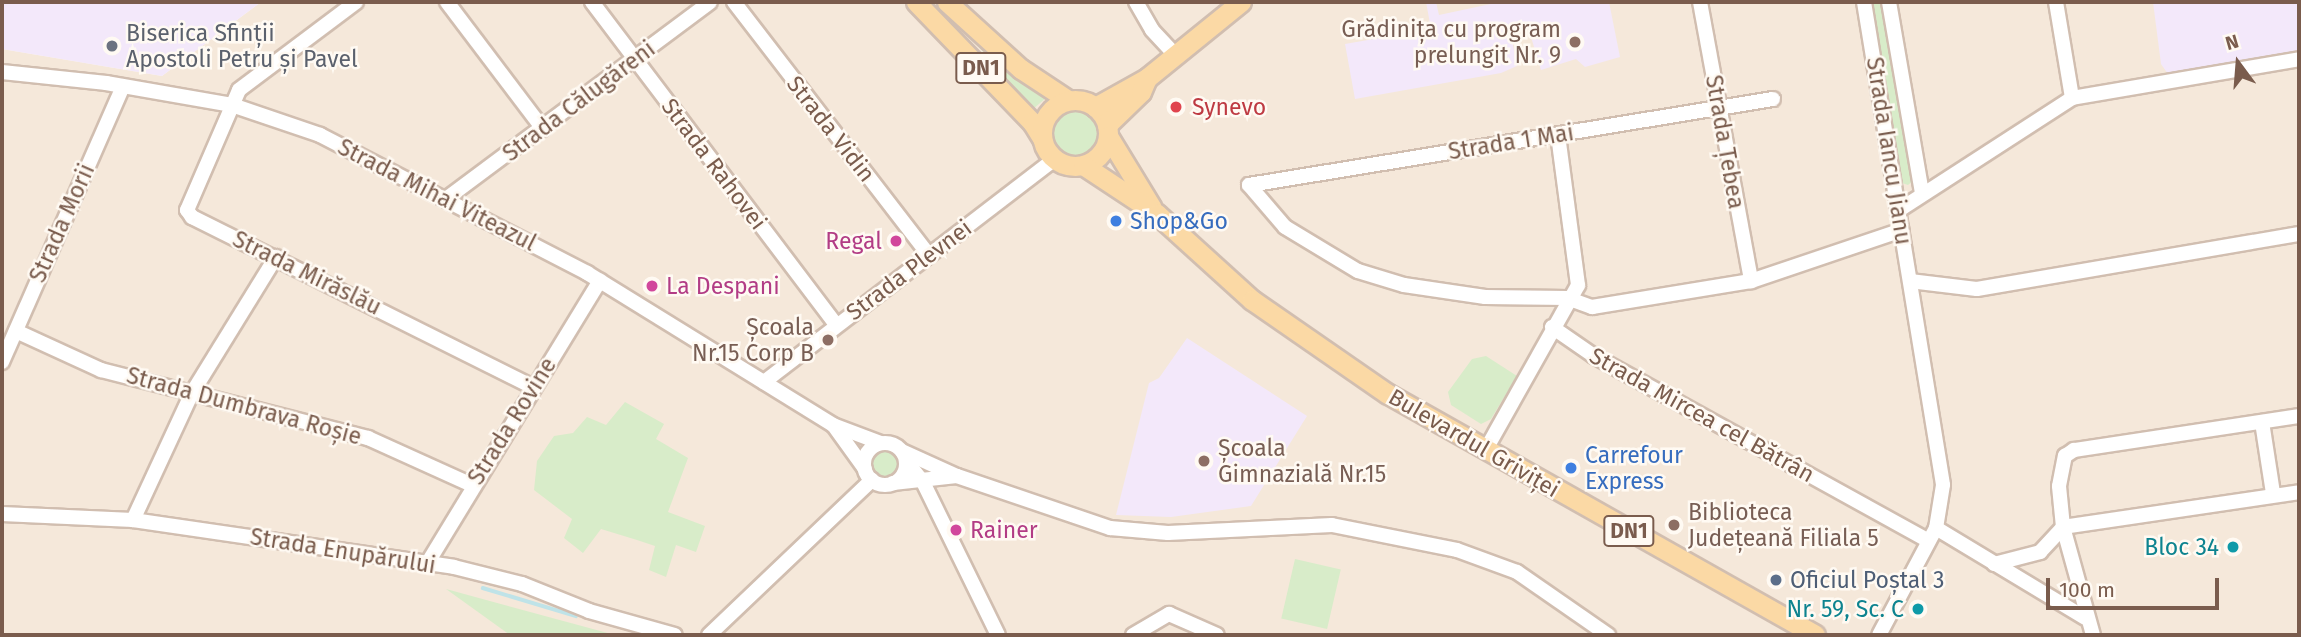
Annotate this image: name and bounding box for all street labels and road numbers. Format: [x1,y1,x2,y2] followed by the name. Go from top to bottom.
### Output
[497,35,661,167] street label: Strada Călugăreni
[955,50,1007,86] road number: DN1
[1861,55,1917,247] street label: Strada Iancu Jianu
[781,71,881,187] street label: Strada Vidin
[1700,73,1750,211] street label: Strada Țebea
[656,93,772,235] street label: Strada Rahovei
[1446,118,1576,166] street label: Strada 1 Mai
[333,133,541,257] street label: Strada Mihai Viteazul
[24,159,100,287] street label: Strada Morii
[841,214,977,326] street label: Strada Plevnei
[228,225,386,321] street label: Strada Mirăslău
[1585,342,1819,488] street label: Strada Mircea cel Bătrân
[462,352,562,490] street label: Strada Rovine
[124,361,364,451] street label: Strada Dumbrava Roșie
[1384,383,1564,503] street label: Bulevardul Griviței
[1603,514,1655,548] road number: DN1
[248,523,438,579] street label: Strada Enupărului

